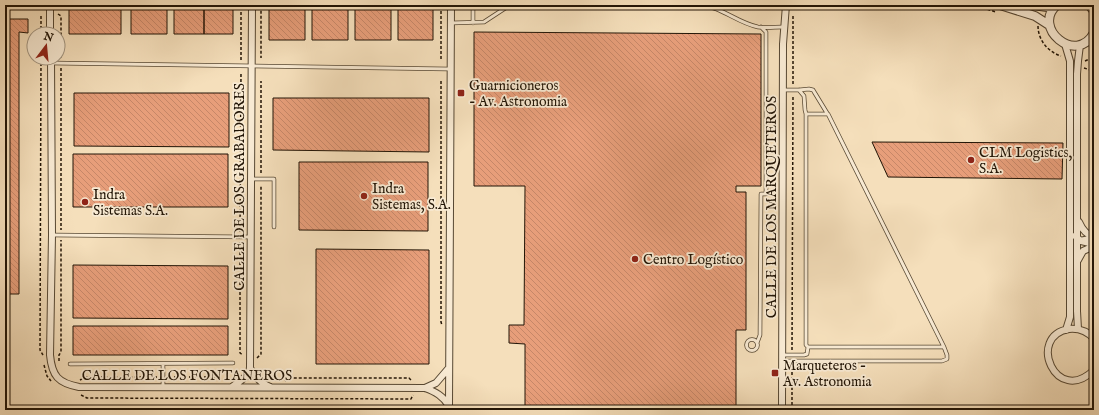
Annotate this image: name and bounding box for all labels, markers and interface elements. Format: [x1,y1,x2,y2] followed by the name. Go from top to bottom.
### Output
[26,26,66,66] north arrow
[41,29,55,46] text: N
[469,77,568,111] place label: Guarnicioneros - Av. Astronomia
[231,83,249,291] street label: CALLE DE LOS GRABADORES
[456,88,466,98] marker: Guarnicioneros - Av. Astronomia
[763,96,781,318] street label: CALLE DE LOS MARQUETEROS
[979,144,1073,178] place label: CLM Logistics, S.A.
[966,155,976,165] marker: CLM Logistics, S.A.
[372,180,451,214] place label: Indra Sistemas, S.A.
[93,186,168,220] place label: Indra Sistemas S.A.
[359,191,369,201] marker: Indra Sistemas, S.A.
[80,197,90,207] marker: Indra Sistemas S.A.
[643,251,744,269] place label: Centro Logístico
[630,254,640,264] marker: Centro Logístico
[782,357,872,391] place label: Marqueteros - Av. Astronomia
[82,367,292,385] street label: CALLE DE LOS FONTANEROS
[770,368,780,378] marker: Marqueteros - Av. Astronomia

